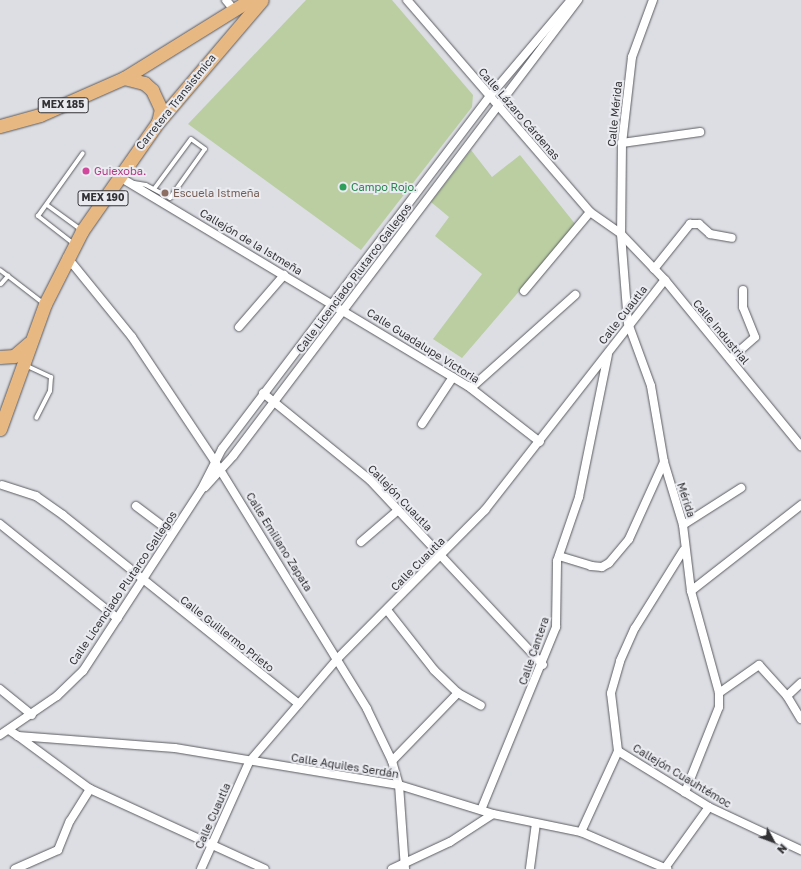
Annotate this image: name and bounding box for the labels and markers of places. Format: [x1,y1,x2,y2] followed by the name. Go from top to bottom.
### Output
[94,164,146,178] place label: Guiexoba.
[81,166,91,176] marker: Guiexoba.
[351,180,417,194] place label: Campo Rojo.
[338,182,348,192] marker: Campo Rojo.
[173,186,260,200] place label: Escuela Istmeña
[160,188,170,198] marker: Escuela Istmeña

